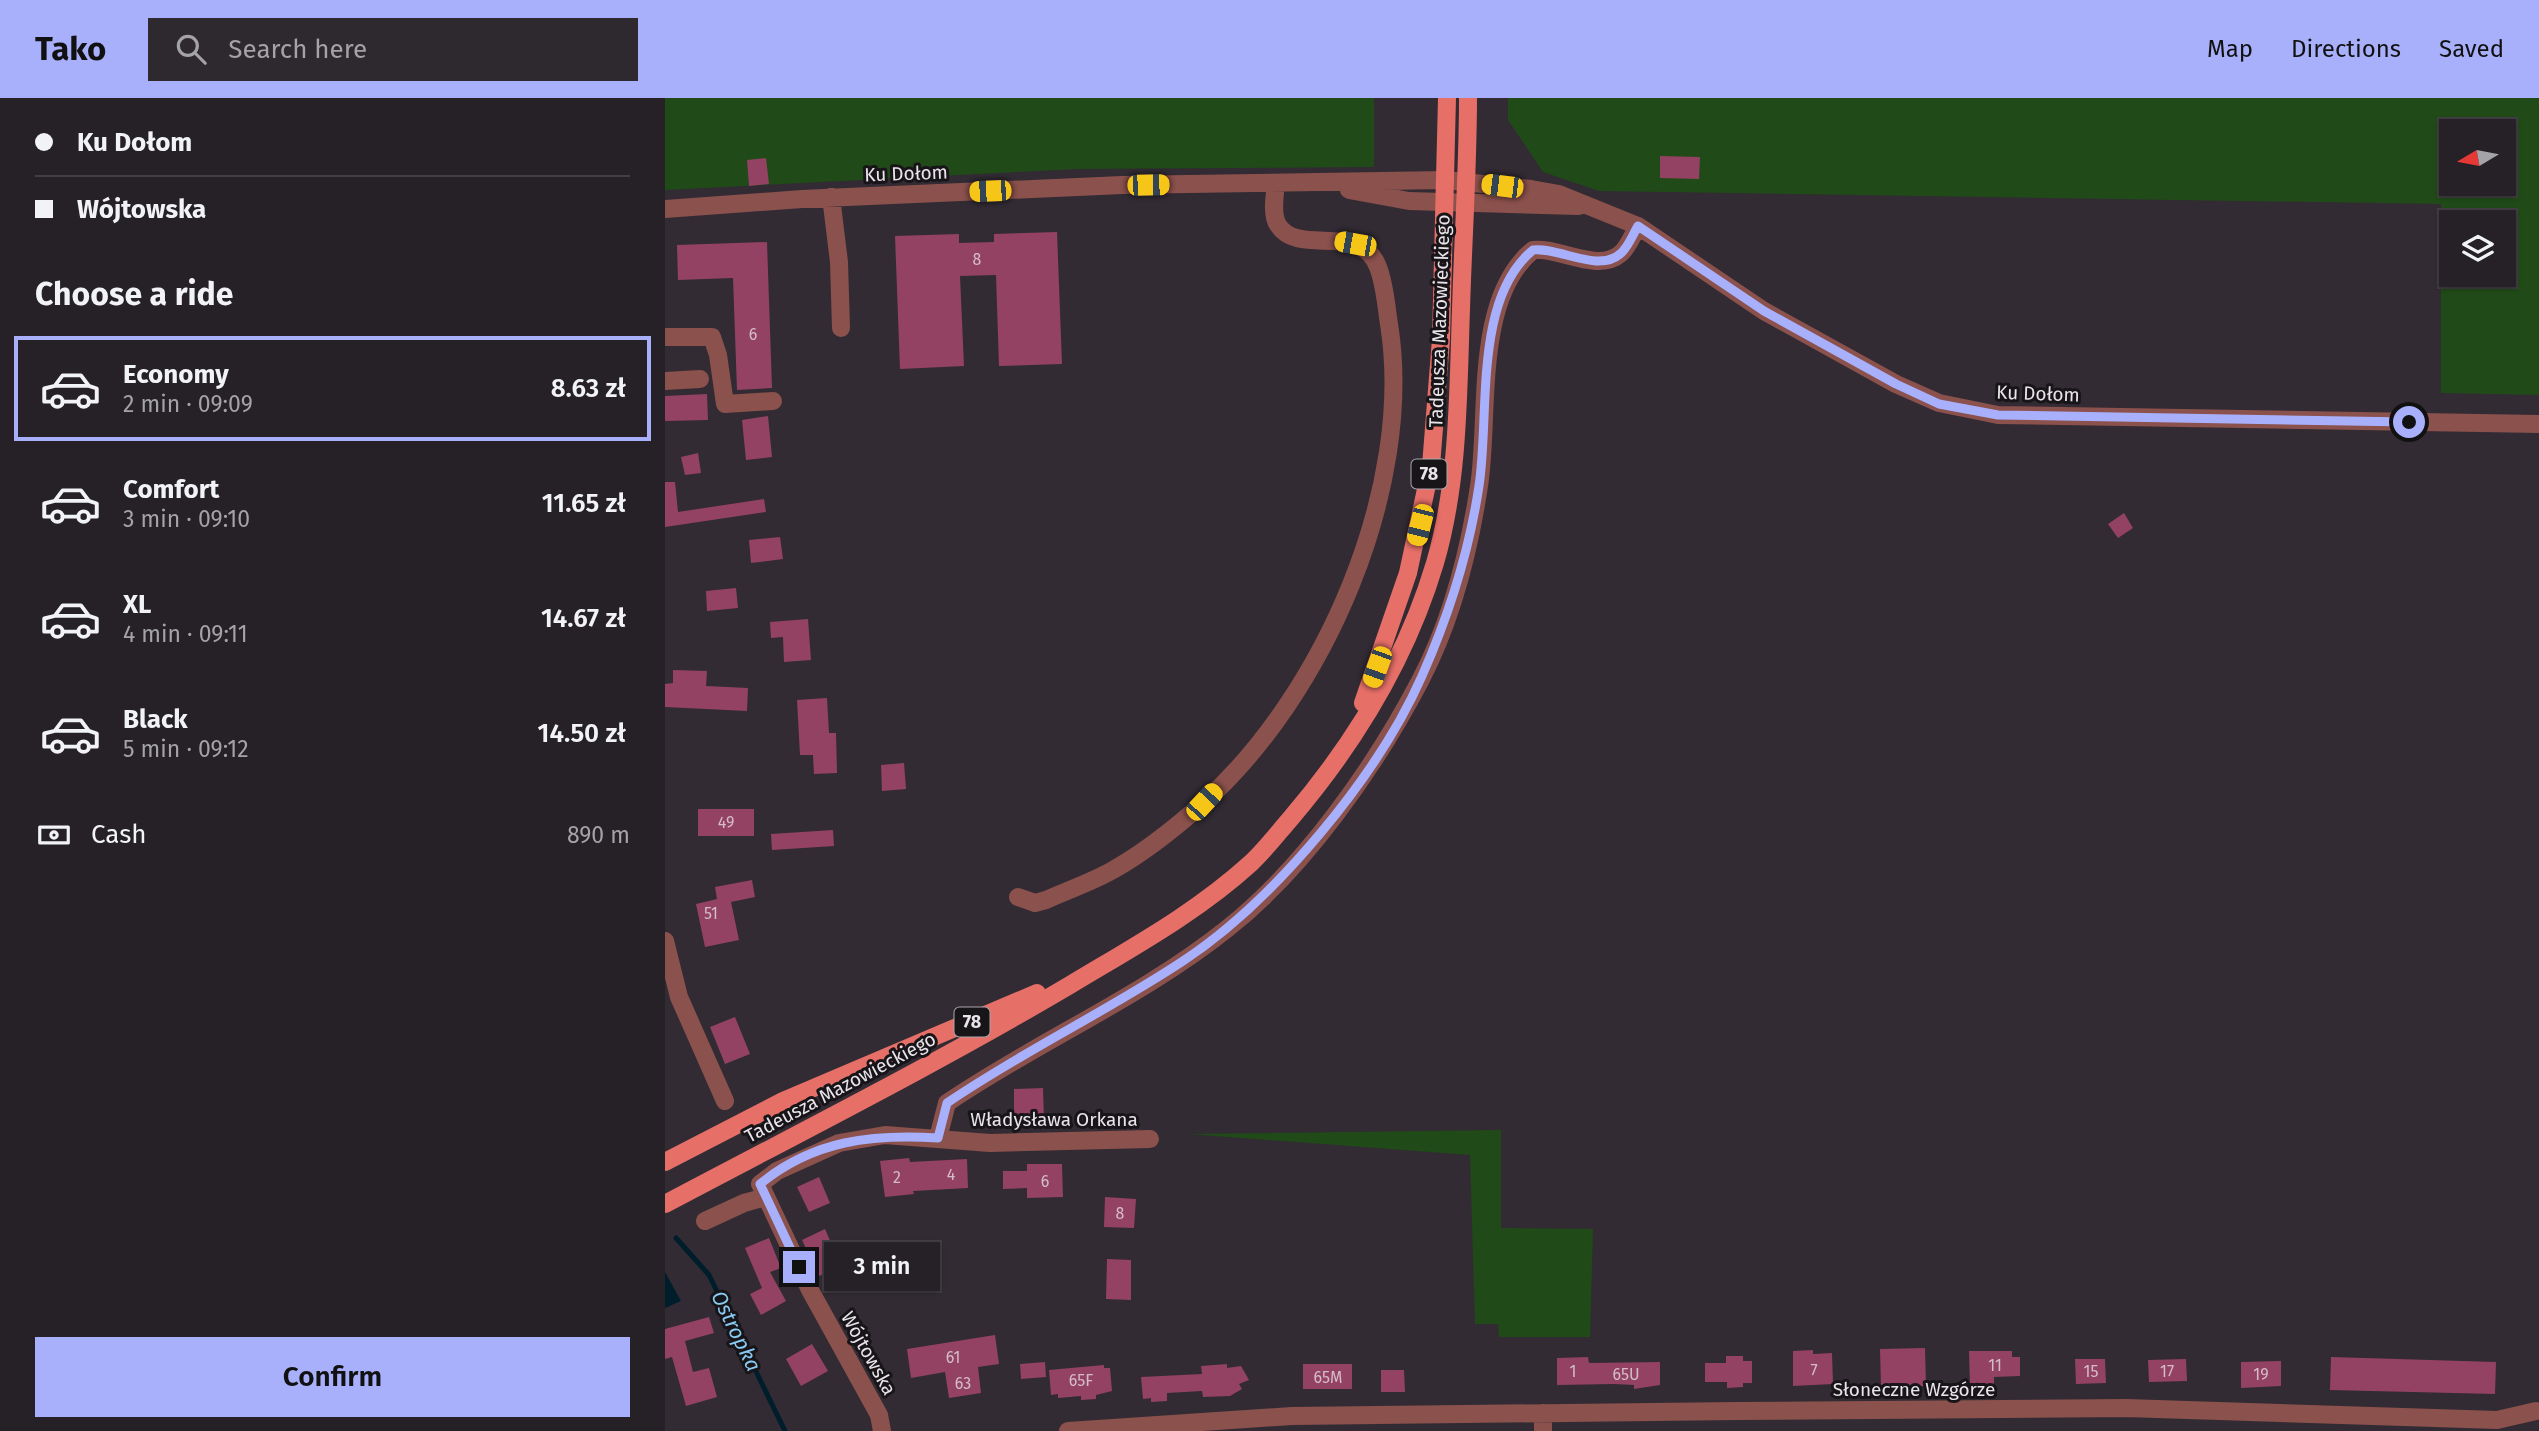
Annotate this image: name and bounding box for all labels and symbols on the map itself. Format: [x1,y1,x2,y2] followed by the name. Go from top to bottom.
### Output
[2439,119,2517,196] north arrow
[864,161,948,186] street label: Ku Dołom
[1480,173,1525,199] car
[1127,174,1170,196] car
[969,180,1012,202] car
[1424,214,1455,428] street label: Tadeusza Mazowieckiego
[1333,230,1378,258] car
[973,250,982,269] house number: 8
[749,325,757,344] house number: 6
[1996,381,2080,406] street label: Ku Dołom
[2393,406,2425,438] route start
[1411,460,1447,488] road number: 78
[1405,502,1436,548] car
[1360,644,1395,690] car
[1182,779,1227,825] car
[718,813,734,832] house number: 49
[704,904,718,923] house number: 51
[955,1007,989,1037] road number: 78
[741,1027,940,1148] street label: Tadeusza Mazowieckiego
[970,1108,1138,1131] street label: Władysława Orkana
[947,1165,956,1184] house number: 4
[893,1168,901,1187] house number: 2
[1041,1172,1049,1191] house number: 6
[1116,1204,1125,1223] house number: 8
[823,1242,939,1292] callout: 3 min
[783,1251,815,1283] route end
[705,1286,767,1376] water label: Ostropka
[836,1307,901,1399] street label: Wójtowska
[946,1348,960,1367] house number: 61
[1988,1356,2002,1375] house number: 11
[1810,1361,1818,1380] house number: 7
[1570,1362,1576,1381] house number: 1
[2084,1362,2098,1381] house number: 15
[2160,1362,2174,1381] house number: 17
[1612,1365,1640,1384] house number: 65U
[2253,1365,2269,1384] house number: 19
[1314,1368,1342,1387] house number: 65M
[1069,1371,1093,1390] house number: 65F
[955,1374,971,1393] house number: 63
[1833,1378,1995,1401] street label: Słoneczne Wzgórze

